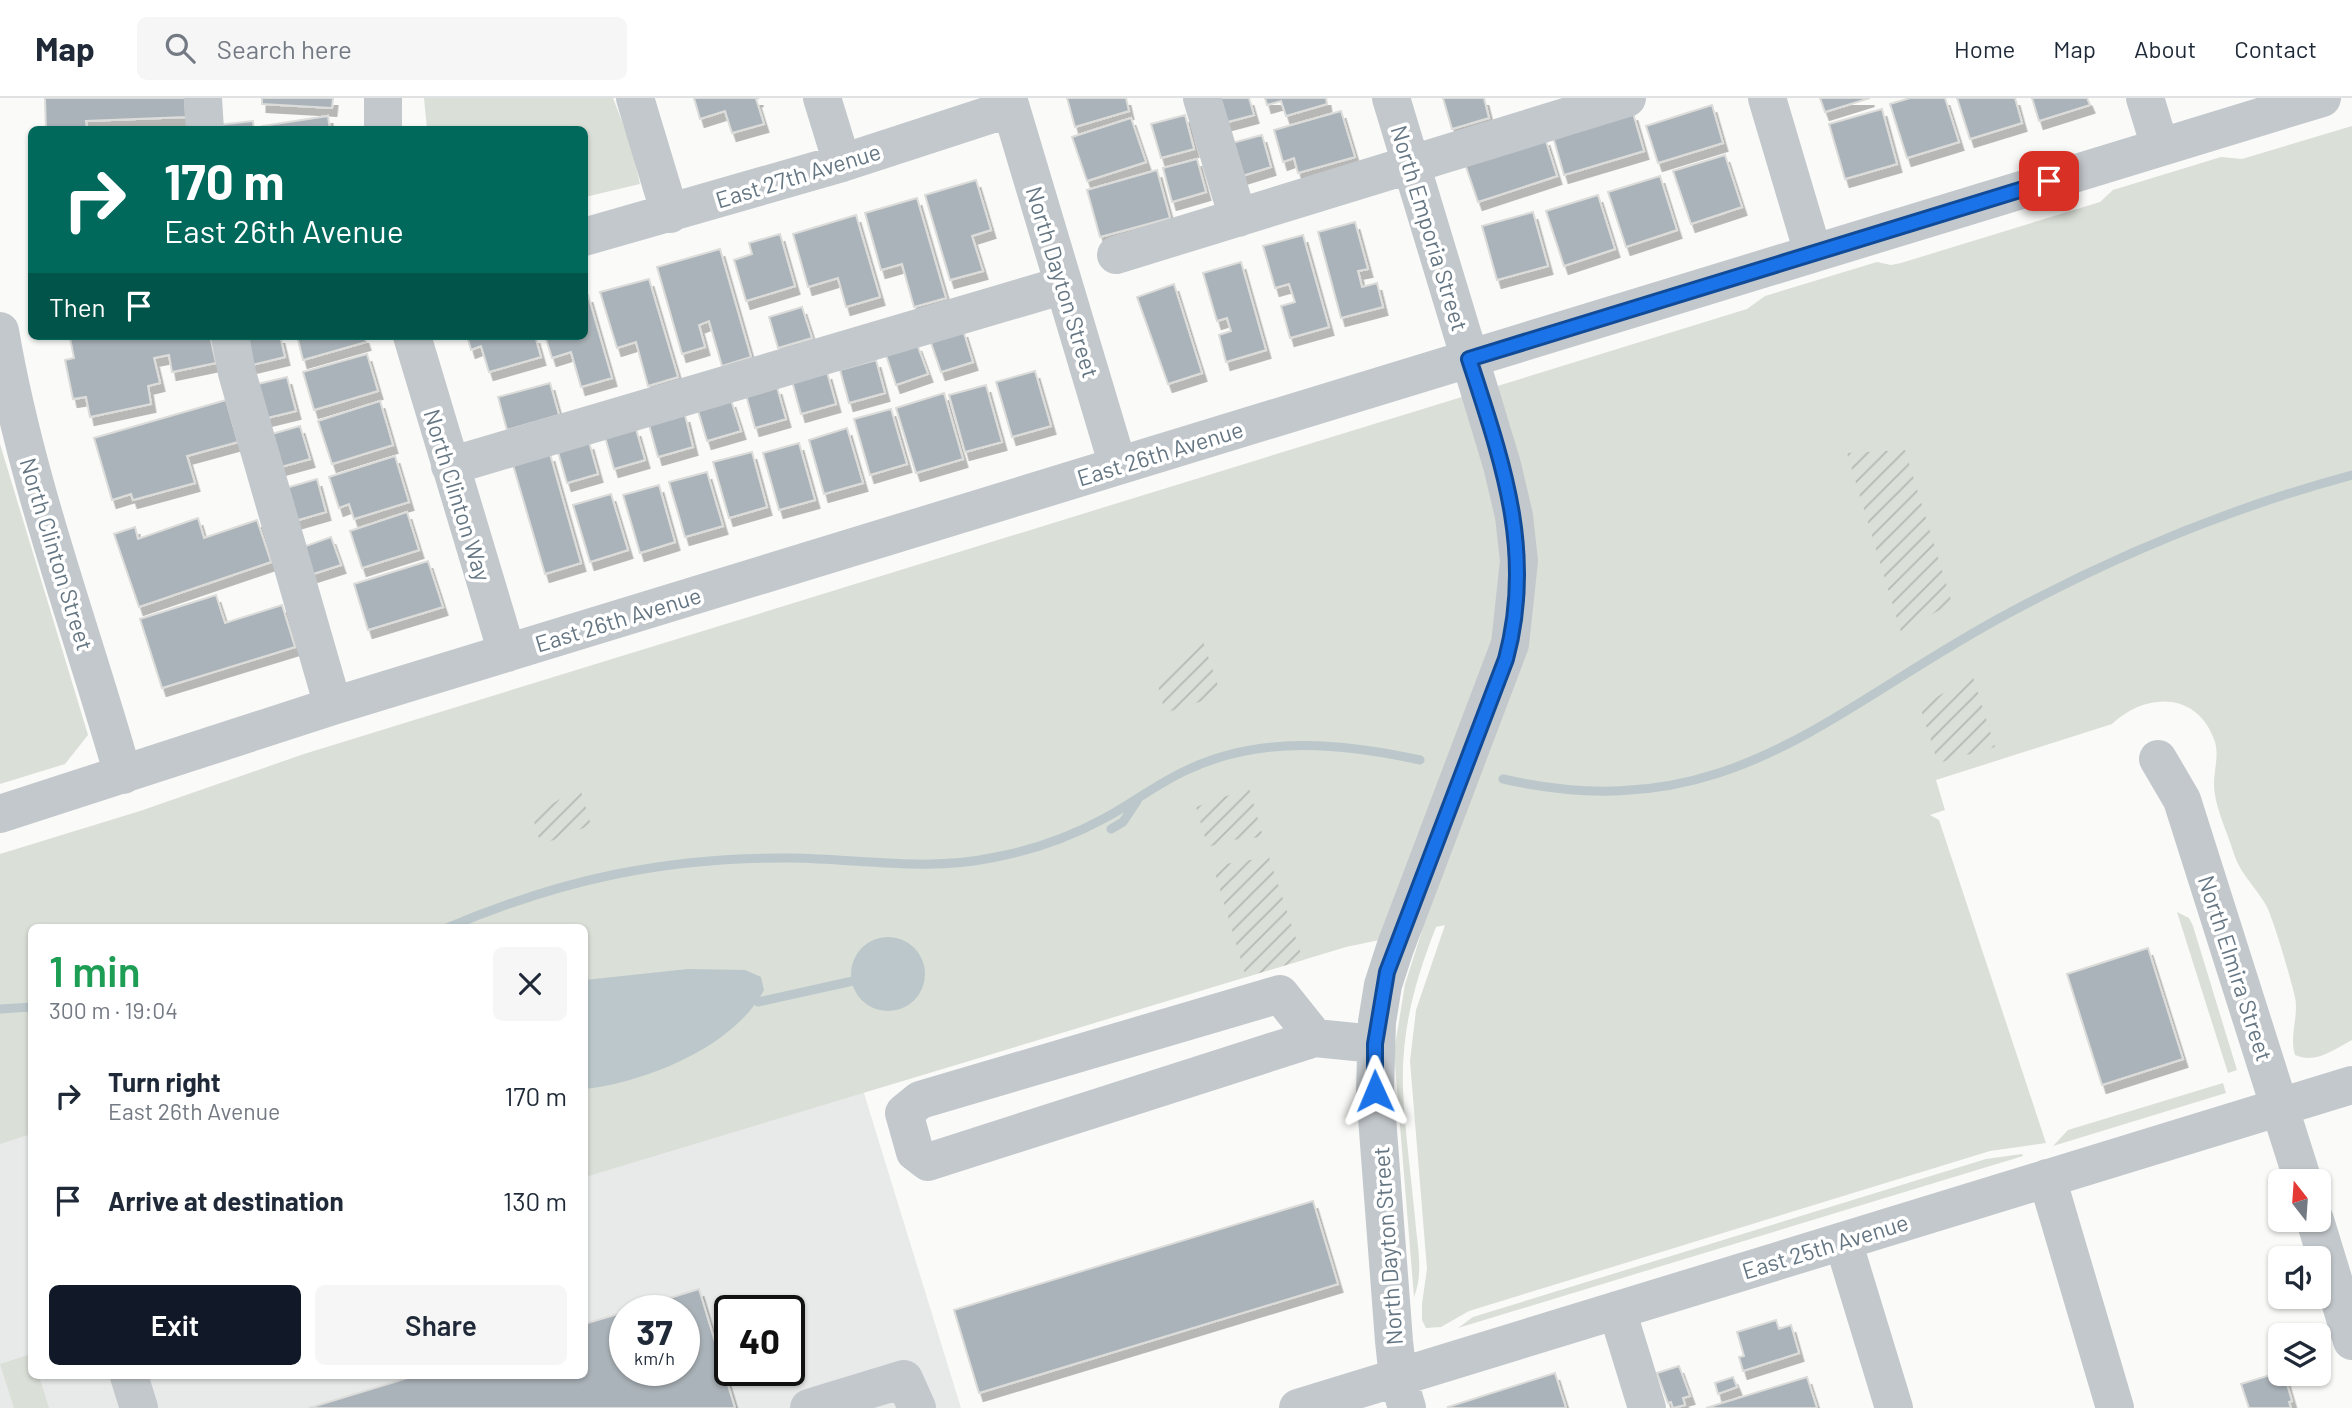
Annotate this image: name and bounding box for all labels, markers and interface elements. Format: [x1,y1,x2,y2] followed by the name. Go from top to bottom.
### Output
[137,17,627,80] search box
[35,28,95,68] text: Map
[161,29,199,67] icon: search
[217,33,352,64] text: Search here
[1954,34,2015,63] text: Home
[2053,34,2096,63] text: Map
[2134,34,2196,63] text: About
[2234,34,2317,63] text: Contact
[1385,122,1475,334] street label: North Emporia Street
[712,137,884,213] street label: East 27th Avenue
[164,151,284,210] text: 170 m
[2019,151,2079,211] pin
[49,154,140,245] icon: right
[2030,162,2068,200] icon: arrive
[1021,183,1105,381] street label: North Dayton Street
[164,211,404,249] text: East 26th Avenue
[120,287,158,325] icon: arrive
[49,291,106,322] text: Then
[419,406,498,585] street label: North Clinton Way
[1074,414,1246,492] street label: East 26th Avenue
[14,454,100,654] street label: North Clinton Street
[532,580,704,658] street label: East 26th Avenue
[2193,872,2279,1064] street label: North Elmira Street
[49,945,141,995] text: 1 min
[493,947,567,1021] button: close
[49,996,178,1024] text: 300 m · 19:04
[1338,1054,1412,1128] position arrow
[108,1066,221,1097] text: Turn right
[49,1077,87,1115] icon: right
[504,1080,567,1111] text: 170 m
[108,1097,280,1125] text: East 26th Avenue
[1366,1146,1408,1346] street label: North Dayton Street
[2268,1169,2331,1232] north arrow
[2268,1169,2331,1386] map controls
[49,1182,87,1220] icon: arrive
[108,1185,344,1216] text: Arrive at destination
[503,1185,567,1216] text: 130 m
[1739,1207,1911,1285] street label: East 25th Avenue
[2268,1246,2331,1309] button: sound
[49,1285,301,1365] button: Exit
[315,1285,567,1365] button: Share
[714,1295,805,1386] speed limit sign: 40
[636,1310,673,1352] text: 37
[2268,1323,2331,1386] button: layers
[634,1347,675,1369] text: km/h

